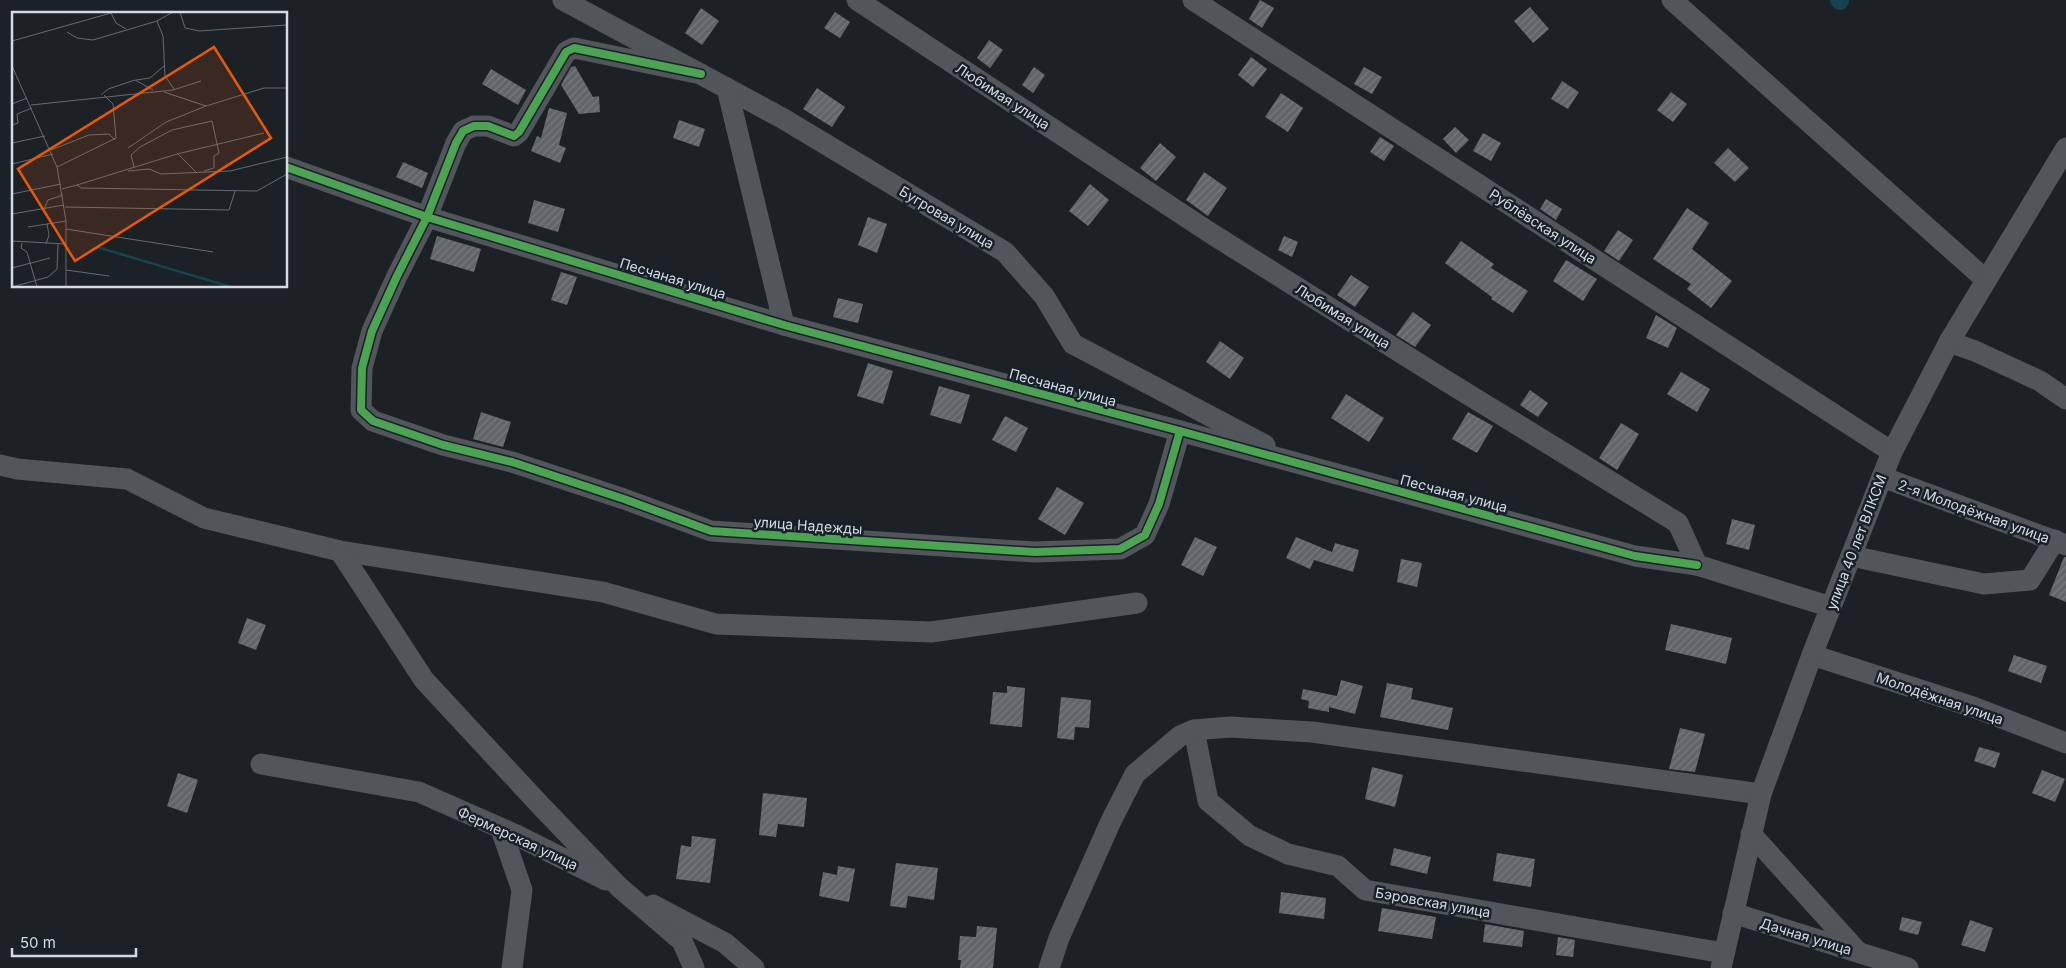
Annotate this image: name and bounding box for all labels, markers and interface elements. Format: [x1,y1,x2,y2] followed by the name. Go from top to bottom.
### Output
[12,12,288,288] inset map
[953,59,1053,133] street label: Любимая улица
[897,182,997,252] street label: Бугровая улица
[1486,185,1600,267] street label: Рублёвская улица
[618,254,728,302] street label: Песчаная улица
[1292,280,1394,352] street label: Любимая улица
[1008,365,1118,409] street label: Песчаная улица
[1399,471,1509,515] street label: Песчаная улица
[1822,472,1890,612] street label: улица 40 лет ВЛКСМ
[1896,476,2052,546] street label: 2-я Молодёжная улица
[753,513,863,537] street label: улица Надежды
[1874,668,2006,728] street label: Молодёжная улица
[455,803,581,873] street label: Фермерская улица
[1374,883,1492,921] street label: Бэровская улица
[1758,914,1854,958] street label: Дачная улица
[12,926,136,958] scale bar
[20,933,56,952] text: 50 m

